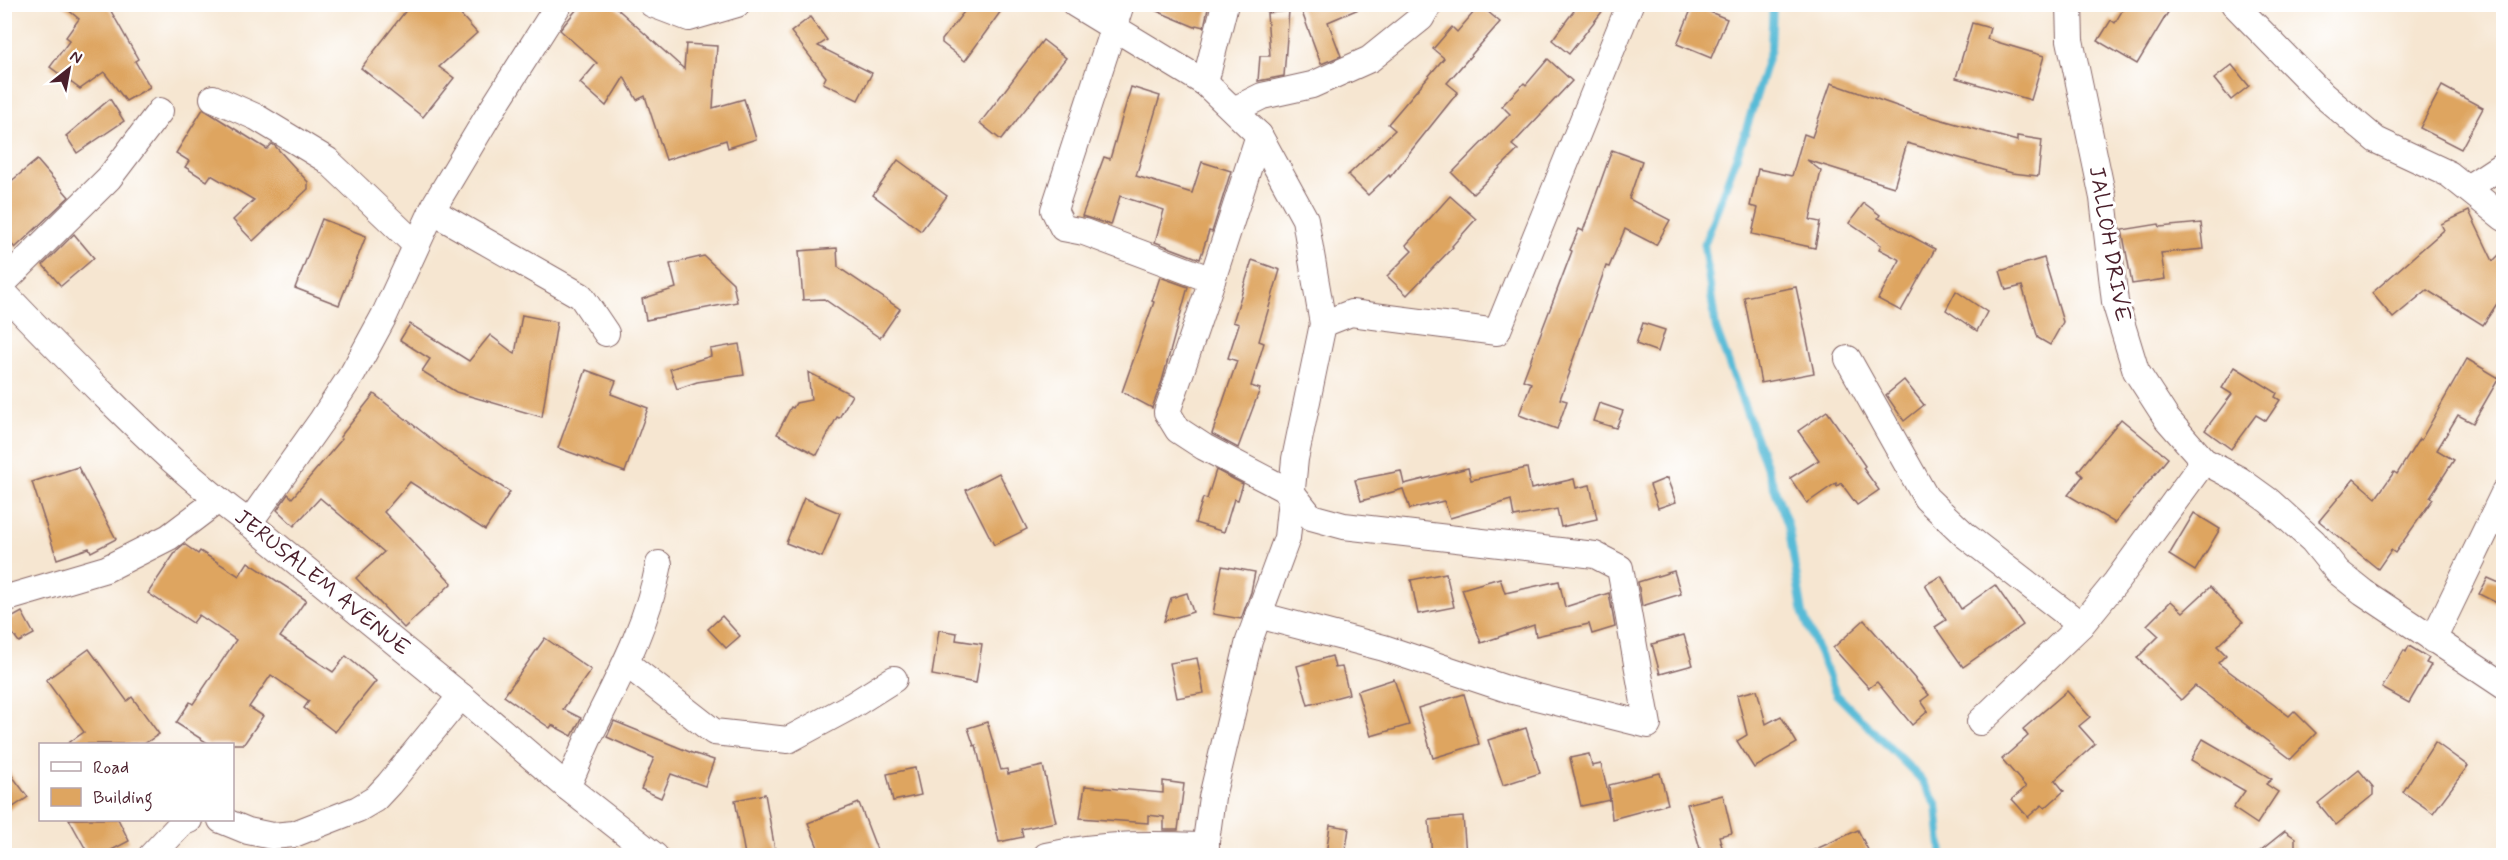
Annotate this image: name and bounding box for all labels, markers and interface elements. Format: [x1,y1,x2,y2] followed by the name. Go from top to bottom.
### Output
[39,39,99,99] north arrow
[66,46,86,69] text: N
[2082,164,2136,324] street label: JALLOH DRIVE
[228,503,416,663] street label: JERUSALEM AVENUE
[39,743,234,821] legend
[93,756,129,780] text: Road
[93,786,153,812] text: Building

